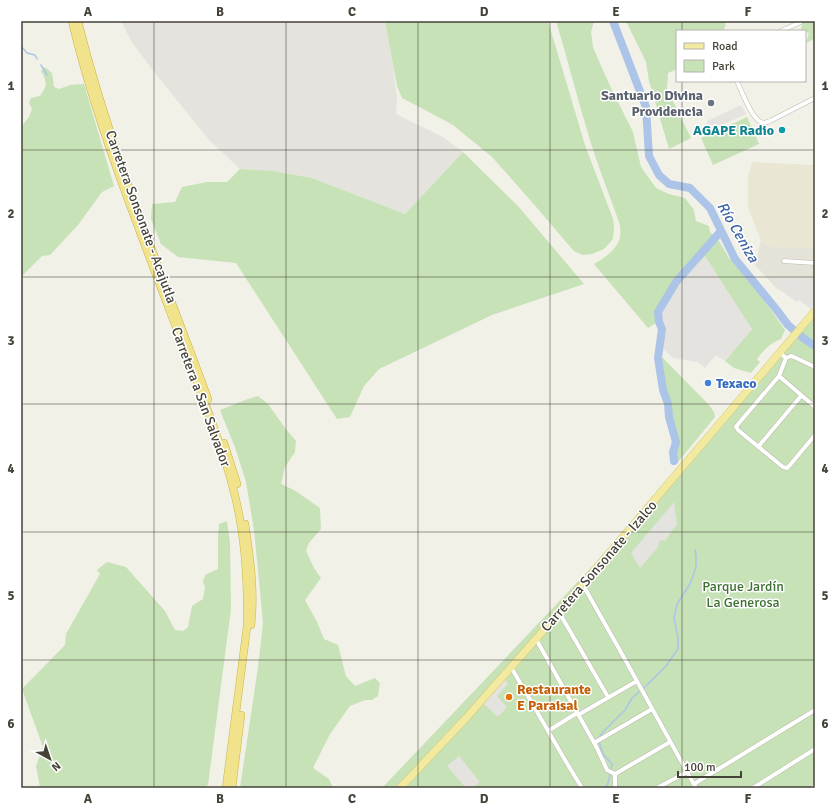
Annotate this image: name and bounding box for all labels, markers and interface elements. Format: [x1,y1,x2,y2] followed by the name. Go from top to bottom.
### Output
[84,4,93,20] text: A
[216,4,224,20] text: B
[348,4,356,20] text: C
[480,4,489,20] text: D
[612,4,620,20] text: E
[745,4,752,20] text: F
[676,30,806,82] legend
[712,39,738,54] text: Road
[712,59,735,74] text: Park
[7,78,15,94] text: 1
[821,78,829,94] text: 1
[601,87,703,120] place label: Santuario Divina Providencia
[706,98,716,108] marker: Santuario Divina Providencia
[693,122,774,139] place label: AGAPE Radio
[777,125,787,135] marker: AGAPE Radio
[102,128,180,306] street label: Carretera Sonsonate - Acajutla
[713,198,763,266] water label: Río Ceniza
[7,206,15,222] text: 2
[821,206,829,222] text: 2
[168,325,234,470] street label: Carretera a San Salvador
[7,333,15,349] text: 3
[821,333,829,349] text: 3
[716,375,757,392] place label: Texaco
[703,378,713,388] marker: Texaco
[7,461,15,477] text: 4
[821,461,829,477] text: 4
[537,497,661,635] street label: Carretera Sonsonate - Izalco
[702,578,784,611] park label: Parque Jardín La Generosa
[7,588,15,604] text: 5
[821,588,829,604] text: 5
[517,681,591,714] place label: Restaurante E Paraisal
[504,692,514,702] marker: Restaurante E Paraisal
[7,716,15,732] text: 6
[821,716,829,732] text: 6
[30,739,70,779] north arrow
[678,753,741,779] scale bar
[49,759,63,774] text: N
[684,760,716,775] text: 100 m
[84,791,93,807] text: A
[216,791,224,807] text: B
[348,791,356,807] text: C
[480,791,489,807] text: D
[612,791,620,807] text: E
[745,791,752,807] text: F

